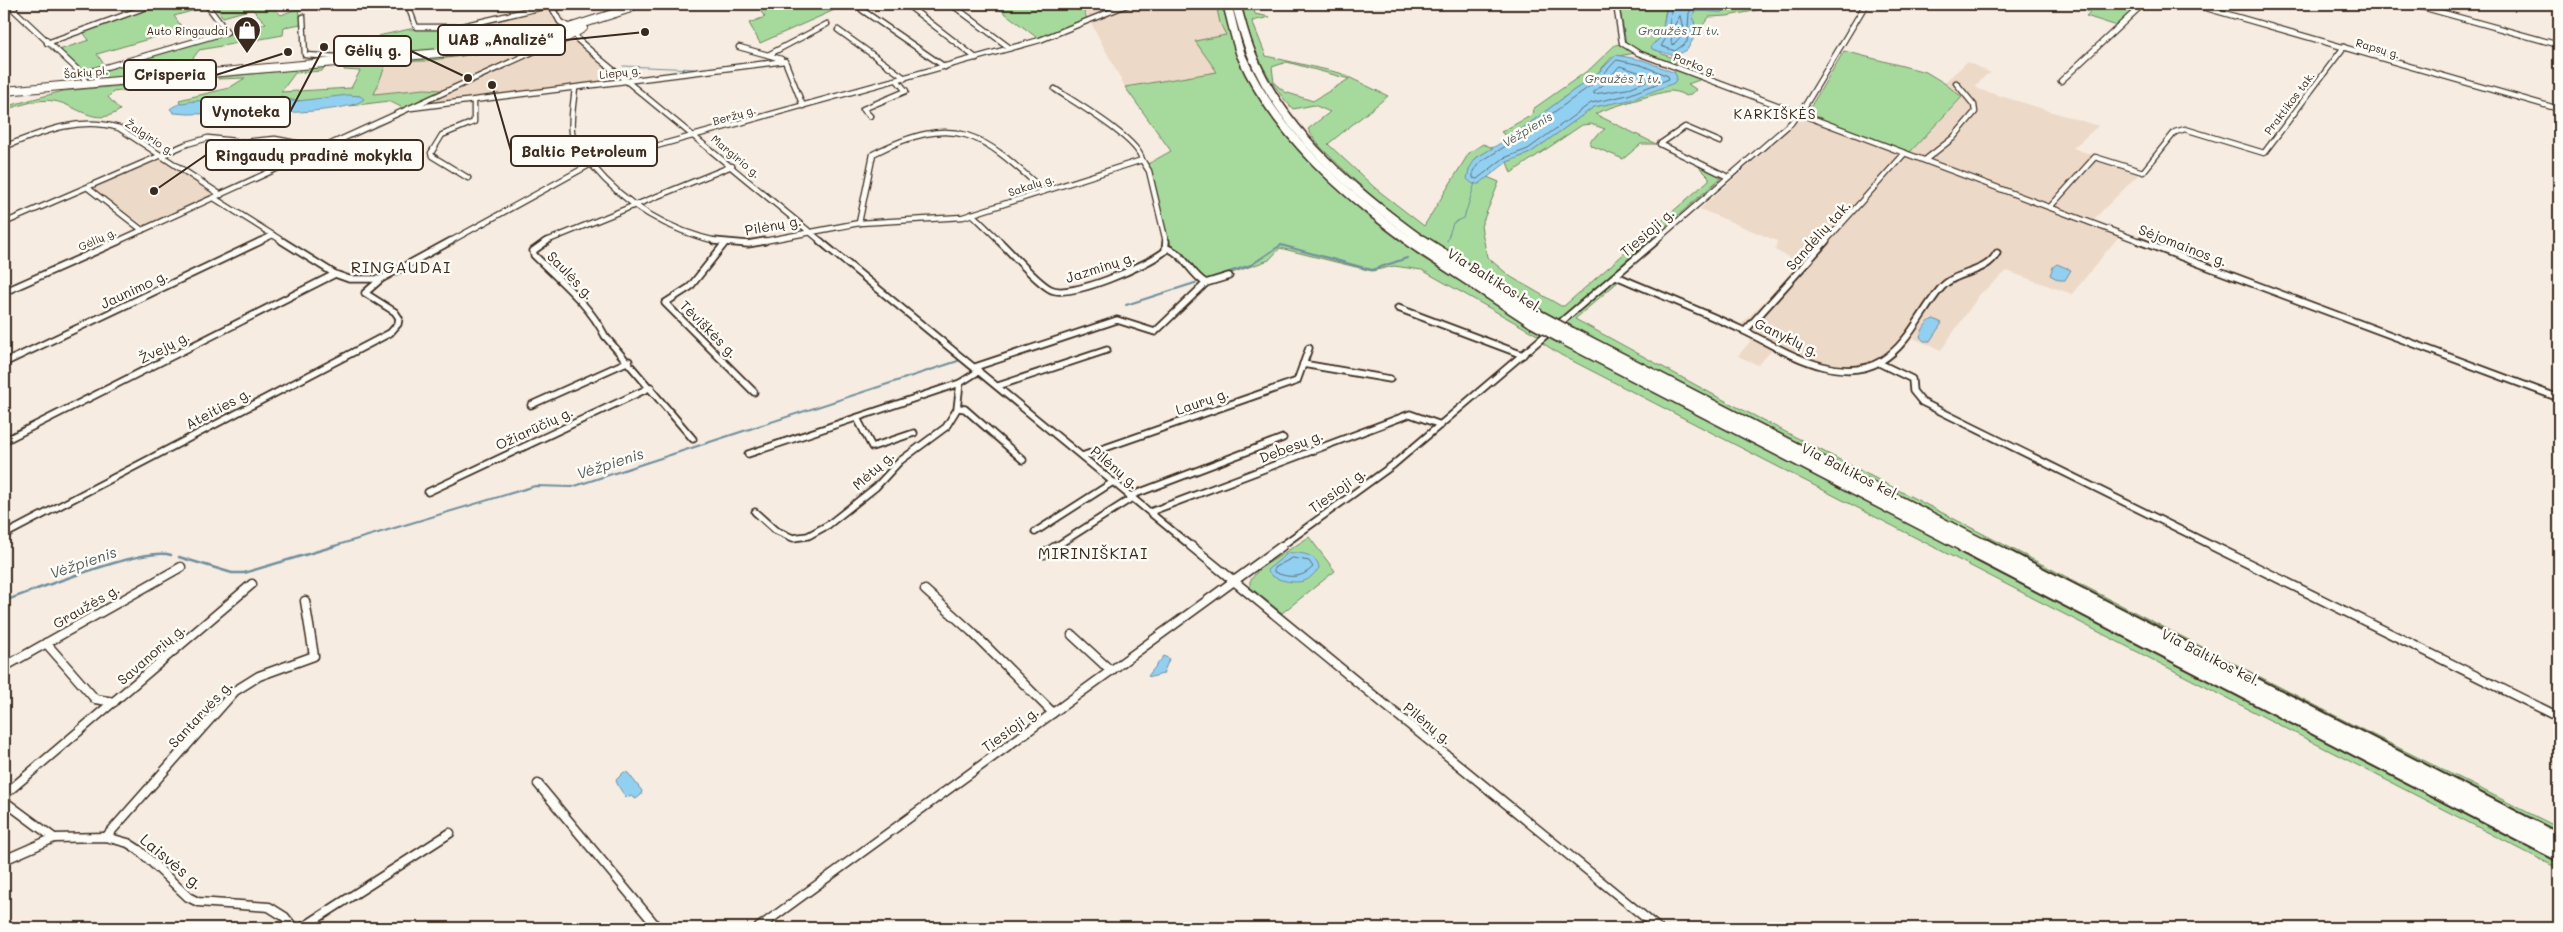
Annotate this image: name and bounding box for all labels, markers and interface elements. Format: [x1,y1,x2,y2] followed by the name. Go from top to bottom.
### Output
[232,15,262,54] shop icon: Auto Ringaudai
[1638,22,1720,38] water label: Graužės II tv.
[147,23,228,38] place label: Auto Ringaudai
[438,25,565,55] callout: UAB „Analizė“
[448,29,554,49] text: UAB „Analizė“
[2354,35,2402,61] street label: Rapsų g.
[334,36,411,66] callout: Gėlių g.
[344,40,402,60] text: Gėlių g.
[1671,49,1719,79] street label: Parko g.
[124,60,216,90] callout: Crisperia
[598,62,642,82] street label: Liepų g.
[63,63,109,81] street label: Šakių pl.
[134,64,206,84] text: Crisperia
[2260,68,2318,138] street label: Praktikos tak.
[1585,70,1661,86] water label: Graužės I tv.
[201,97,290,127] callout: Vynoteka
[212,101,280,121] text: Vynoteka
[711,102,757,128] street label: Beržų g.
[1733,104,1817,123] district label: KARKIŠKĖS
[1499,108,1555,150] water label: Vėžpienis
[123,116,177,158] street label: Žalgirio g.
[708,131,764,181] street label: Margirio g.
[511,136,657,166] callout: Baltic Petroleum
[206,140,423,170] callout: Ringaudų pradinė mokykla
[521,141,647,161] text: Baltic Petroleum
[216,145,412,165] text: Ringaudų pradinė mokykla
[1006,170,1056,200] street label: Sakalų g.
[1781,196,1855,274] street label: Sandėlių tak.
[1616,203,1678,261] street label: Tiesioji g.
[743,211,803,239] street label: Pilėnų g.
[2136,219,2230,271] street label: Sėjomainos g.
[76,224,118,254] street label: Gėlių g.
[1444,243,1546,317] street label: Via Baltikos kel.
[543,247,599,303] street label: Saulės g.
[1063,247,1137,287] street label: Jazminų g.
[351,256,451,277] district label: RINGAUDAI
[97,265,171,313] street label: Jaunimo g.
[676,296,742,362] street label: Tėviškės g.
[1752,313,1822,361] street label: Ganyklų g.
[135,326,193,368] street label: Žvejų g.
[182,383,254,433] street label: Ateities g.
[1173,383,1231,419] street label: Laurų g.
[492,402,576,454] street label: Ožiarūčių g.
[1256,425,1326,467] street label: Debesų g.
[1798,438,1904,504] street label: Via Baltikos kel.
[1087,441,1143,493] street label: Pilėnų g.
[574,443,646,483] water label: Vėžpienis
[848,446,898,494] street label: Mėtų g.
[1305,463,1369,517] street label: Tiesioji g.
[47,541,119,583] water label: Vėžpienis
[1038,542,1148,563] district label: MIRINIŠKIAI
[49,579,123,633] street label: Graužės g.
[113,619,189,689] street label: Savanorių g.
[2158,624,2264,690] street label: Via Baltikos kel.
[164,676,236,752] street label: Santarvės g.
[1400,698,1456,748] street label: Pilėnų g.
[978,702,1042,756] street label: Tiesioji g.
[136,828,208,894] street label: Laisvės g.

